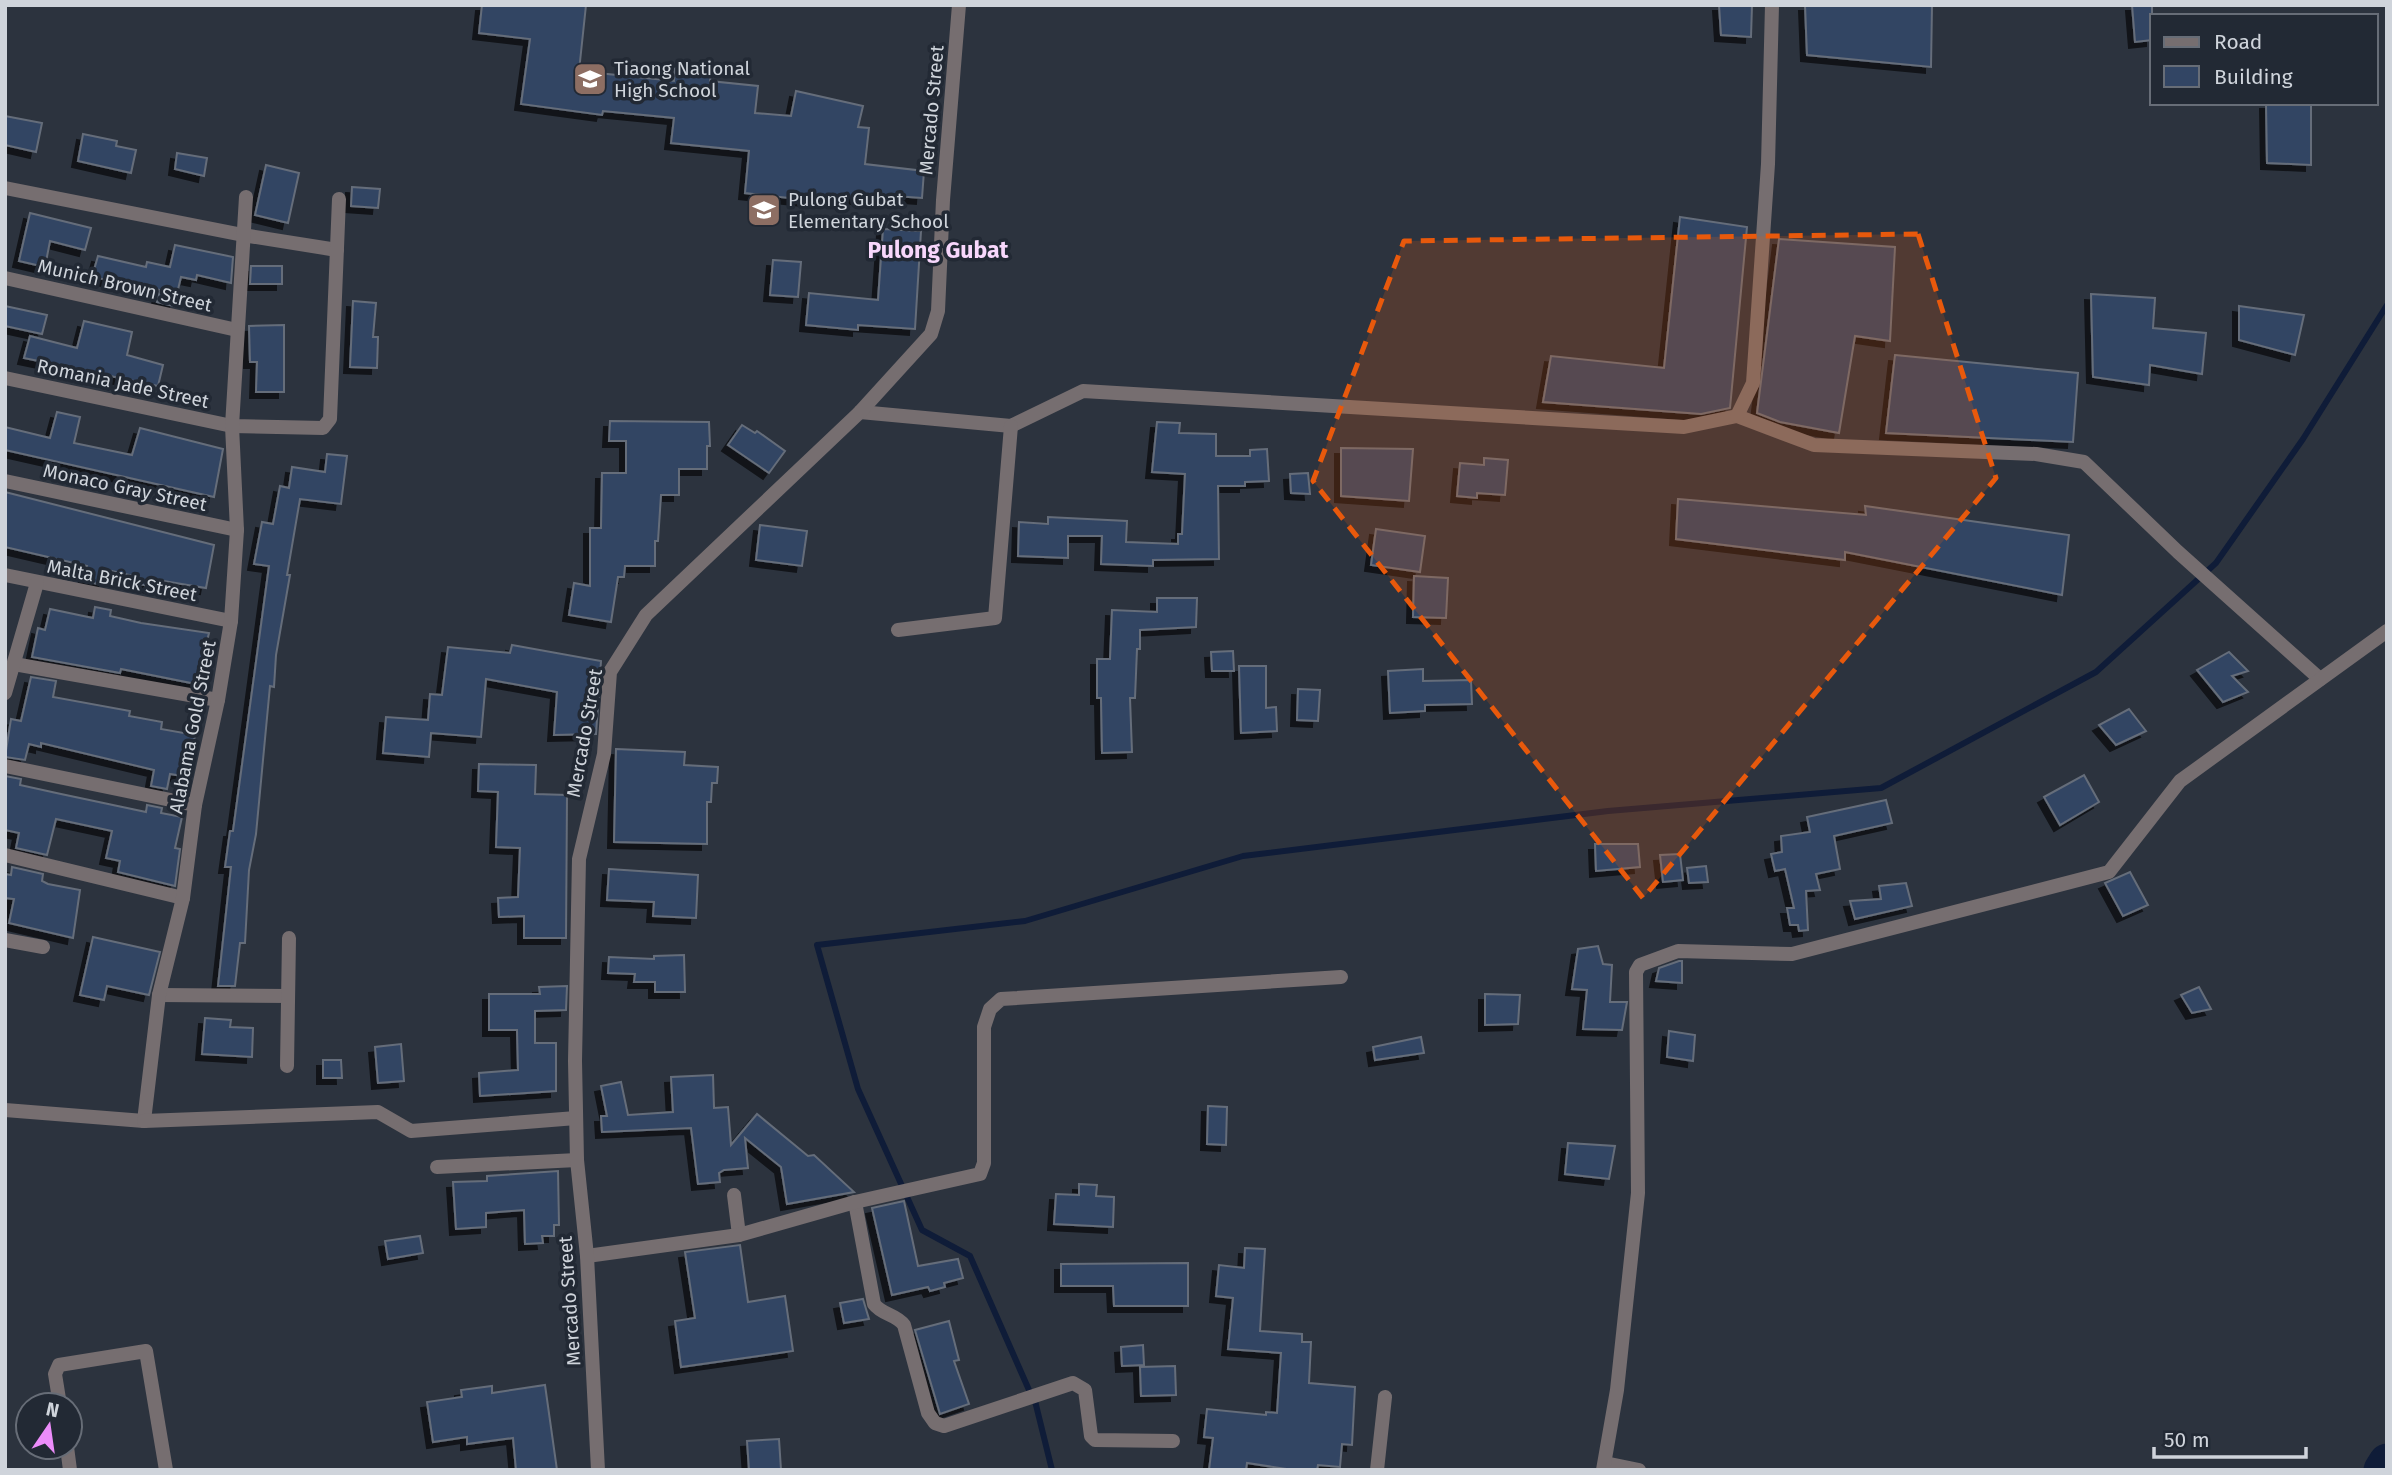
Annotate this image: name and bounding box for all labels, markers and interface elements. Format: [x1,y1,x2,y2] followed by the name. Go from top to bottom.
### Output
[2150,14,2378,105] legend
[2214,29,2262,55] text: Road
[914,44,949,176] street label: Mercado Street
[614,57,751,102] place label: Tiaong National High School
[571,60,609,98] school or university icon: Tiaong National High School
[2214,64,2293,90] text: Building
[788,188,949,233] place label: Pulong Gubat Elementary School
[745,191,783,229] school or university icon: Pulong Gubat Elementary School
[868,236,1010,264] district label: Pulong Gubat
[35,254,214,317] street label: Munich Brown Street
[35,354,211,413] street label: Romania Jade Street
[41,459,209,516] street label: Monaco Gray Street
[45,555,199,606] street label: Malta Brick Street
[164,638,221,816] street label: Alabama Gold Street
[562,667,607,799] street label: Mercado Street
[553,1235,586,1367] street label: Mercado Street
[14,1391,84,1461] north arrow
[44,1397,61,1423] text: N
[2154,1416,2306,1460] scale bar
[2164,1427,2210,1453] text: 50 m

